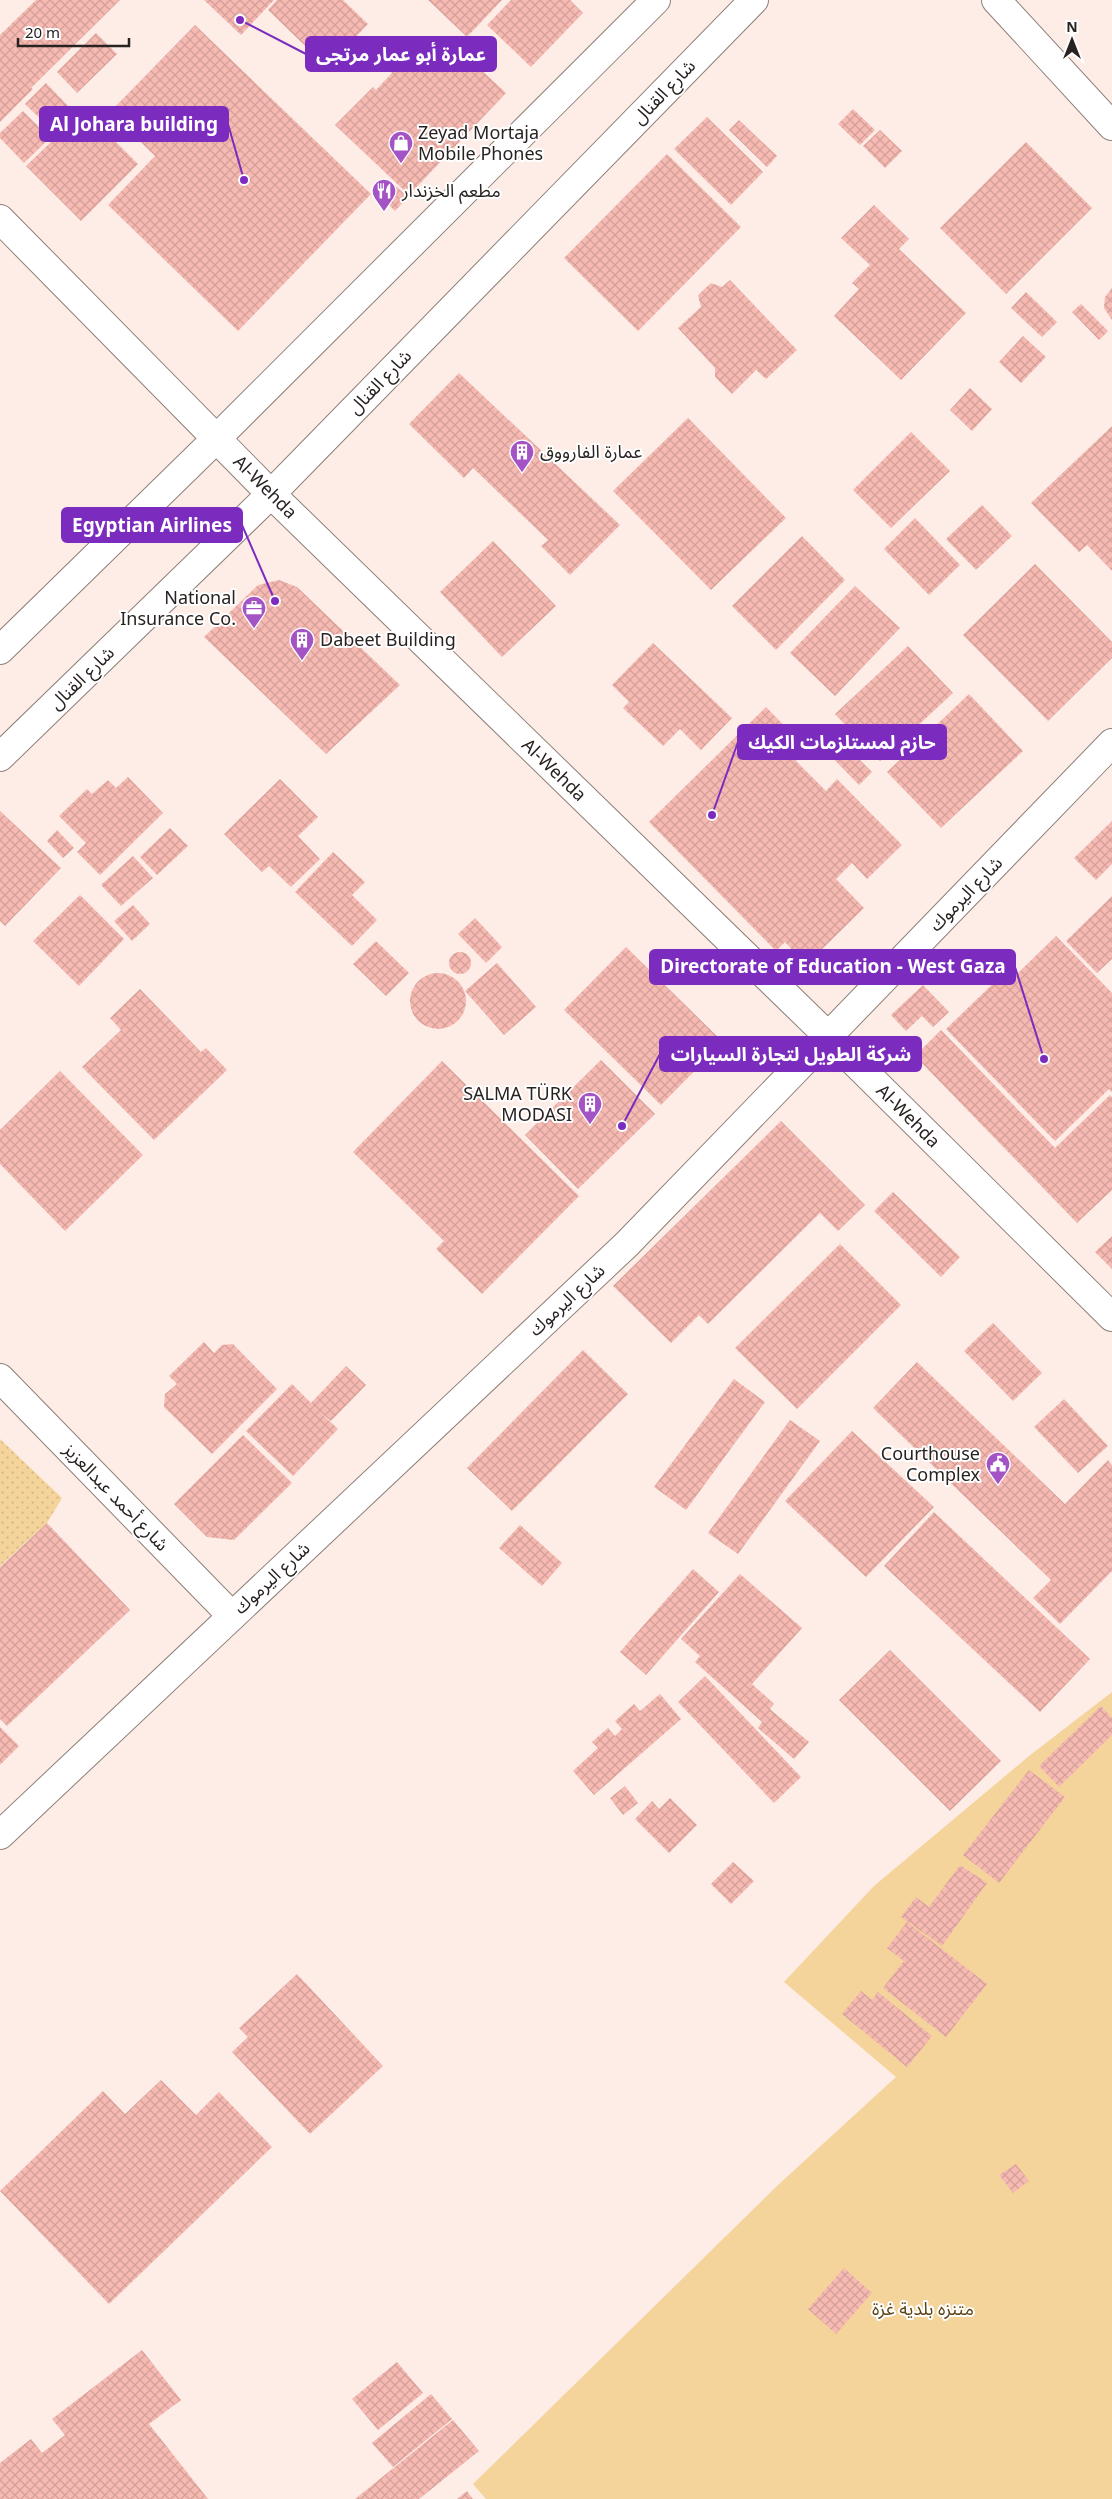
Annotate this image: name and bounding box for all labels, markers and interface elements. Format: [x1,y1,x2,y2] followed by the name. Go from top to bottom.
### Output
[18,15,129,47] scale bar
[1047,15,1097,65] north arrow
[1066,17,1078,36] text: N
[25,22,60,42] text: 20 m
[306,37,496,71] callout: عمارة أبو عمار مرتجى
[316,41,486,67] text: عمارة أبو عمار مرتجى
[626,54,702,131] street label: شارع القنال
[40,107,228,141] callout: Al Johara building
[50,111,218,137] text: Al Johara building
[418,120,543,165] place label: Zeyad Mortaja Mobile Phones
[388,130,414,164] shop icon: Zeyad Mortaja Mobile Phones
[371,178,397,212] restaurant icon: مطعم الخزندار
[401,178,501,204] place label: مطعم الخزندار
[342,344,418,421] street label: شارع القنال
[509,439,535,473] building icon: عمارة الفارووق
[540,439,642,463] place label: عمارة الفارووق
[229,449,303,523] street label: Al-Wehda
[62,508,242,542] callout: Egyptian Airlines
[72,512,232,538] text: Egyptian Airlines
[120,585,236,630] place label: National Insurance Co.
[241,595,267,629] office icon: National Insurance Co.
[289,627,315,661] building icon: Dabeet Building
[320,627,456,651] place label: Dabeet Building
[44,640,121,716] street label: شارع القنال
[738,725,946,759] callout: حازم لمستلزمات الكيك
[748,729,936,757] text: حازم لمستلزمات الكيك
[517,733,592,806] street label: Al-Wehda
[923,851,1009,938] street label: شارع اليرموك
[650,950,1015,984] callout: Directorate of Education - West Gaza
[660,953,1006,979] text: Directorate of Education - West Gaza
[660,1037,921,1071] callout: شركة الطويل لتجارة السيارات
[671,1041,911,1067] text: شركة الطويل لتجارة السيارات
[872,1078,946,1152] street label: Al-Wehda
[463,1081,573,1126] place label: SALMA TÜRK MODASI
[577,1091,603,1125] building icon: SALMA TÜRK MODASI
[523,1258,612,1343] street label: شارع اليرموك
[56,1436,174,1558] street label: شارع أحمد عبدالعزيز
[881,1441,980,1486] place label: Courthouse Complex
[985,1451,1011,1485] public building icon: Courthouse Complex
[228,1536,317,1621] street label: شارع اليرموك
[872,2296,974,2320] park label: متنزه بلدية غزة

